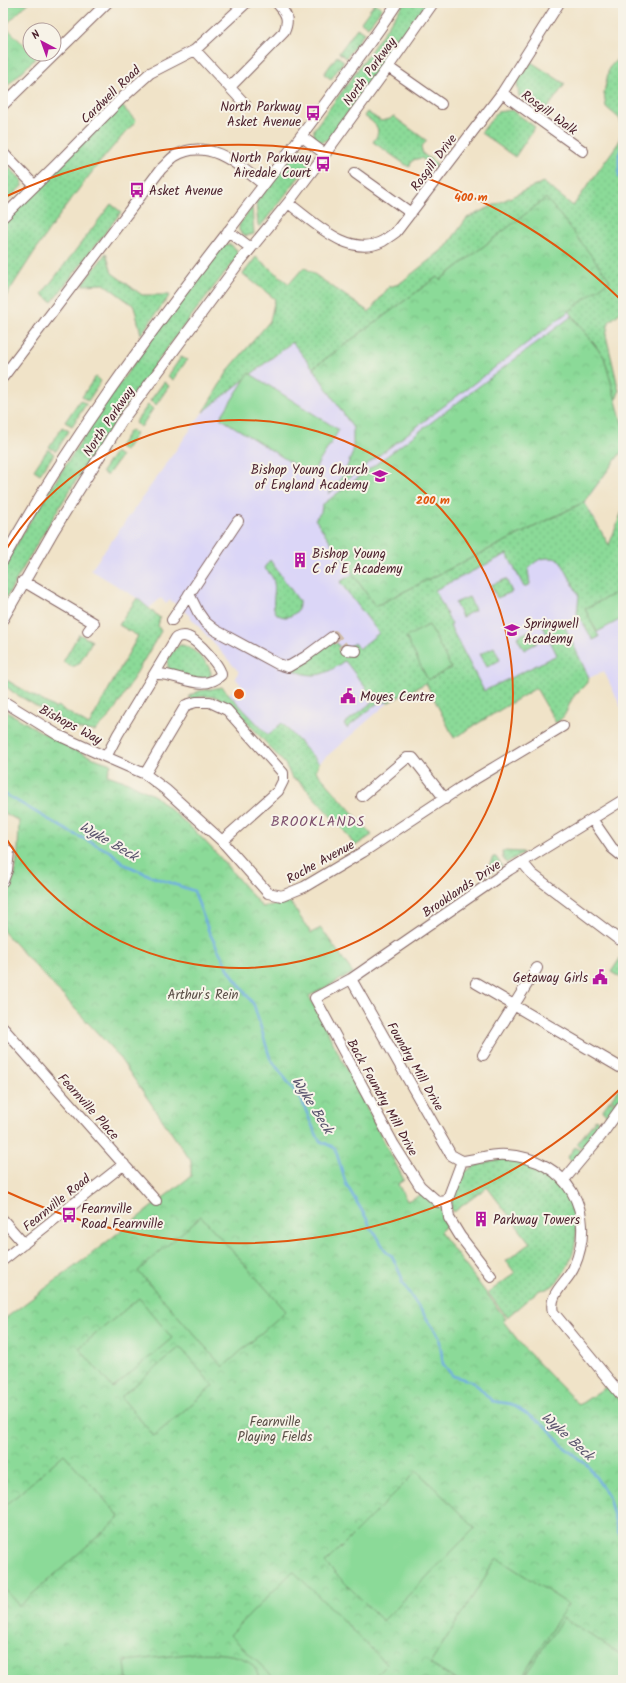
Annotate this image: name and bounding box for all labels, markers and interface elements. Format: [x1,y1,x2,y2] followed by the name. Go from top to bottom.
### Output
[22,22,62,62] north arrow
[28,26,45,44] text: N
[338,32,403,111] street label: North Parkway
[76,60,146,129] street label: Cardwell Road
[516,85,582,141] street label: Rosgill Walk
[220,97,302,133] place label: North Parkway Asket Avenue
[304,104,322,122] bus stop icon: North Parkway Asket Avenue
[406,130,463,196] street label: Rosgill Drive
[230,148,312,184] place label: North Parkway Airedale Court
[314,155,332,173] bus stop icon: North Parkway Airedale Court
[128,181,146,199] bus stop icon: Asket Avenue
[149,181,223,202] place label: Asket Avenue
[454,188,488,207] text: 400 m
[78,382,141,461] street label: North Parkway
[251,460,369,496] place label: Bishop Young Church of England Academy
[371,467,389,485] school or university icon: Bishop Young Church of England Academy
[416,491,450,510] text: 200 m
[312,544,403,580] place label: Bishop Young C of E Academy
[291,551,309,569] building icon: Bishop Young C of E Academy
[524,614,579,650] place label: Springwell Academy
[503,621,521,639] school or university icon: Springwell Academy
[232,687,246,701] centre of rings
[339,687,357,705] public building icon: Moyes Centre
[360,687,435,708] place label: Moyes Centre
[35,700,107,751] street label: Bishops Way
[271,811,365,833] district label: BROOKLANDS
[75,816,144,869] water label: Wyke Beck
[283,835,359,890] street label: Roche Avenue
[418,855,506,923] street label: Brooklands Drive
[513,968,588,989] place label: Getaway Girls
[591,968,609,986] public building icon: Getaway Girls
[168,985,238,1006] park label: Arthur's Rein
[381,1018,449,1115] street label: Foundry Mill Drive
[341,1035,423,1160] street label: Back Foundry Mill Drive
[52,1069,124,1145] street label: Fearnville Place
[286,1073,340,1141] water label: Wyke Beck
[18,1169,96,1237] street label: Fearnville Road
[81,1199,163,1235] place label: Fearnville Road Fearnville
[60,1206,78,1224] bus stop icon: Fearnville Road Fearnville
[472,1210,490,1228] building icon: Parkway Towers
[493,1210,580,1231] place label: Parkway Towers
[536,1407,600,1468] water label: Wyke Beck
[238,1412,313,1448] park label: Fearnville Playing Fields

